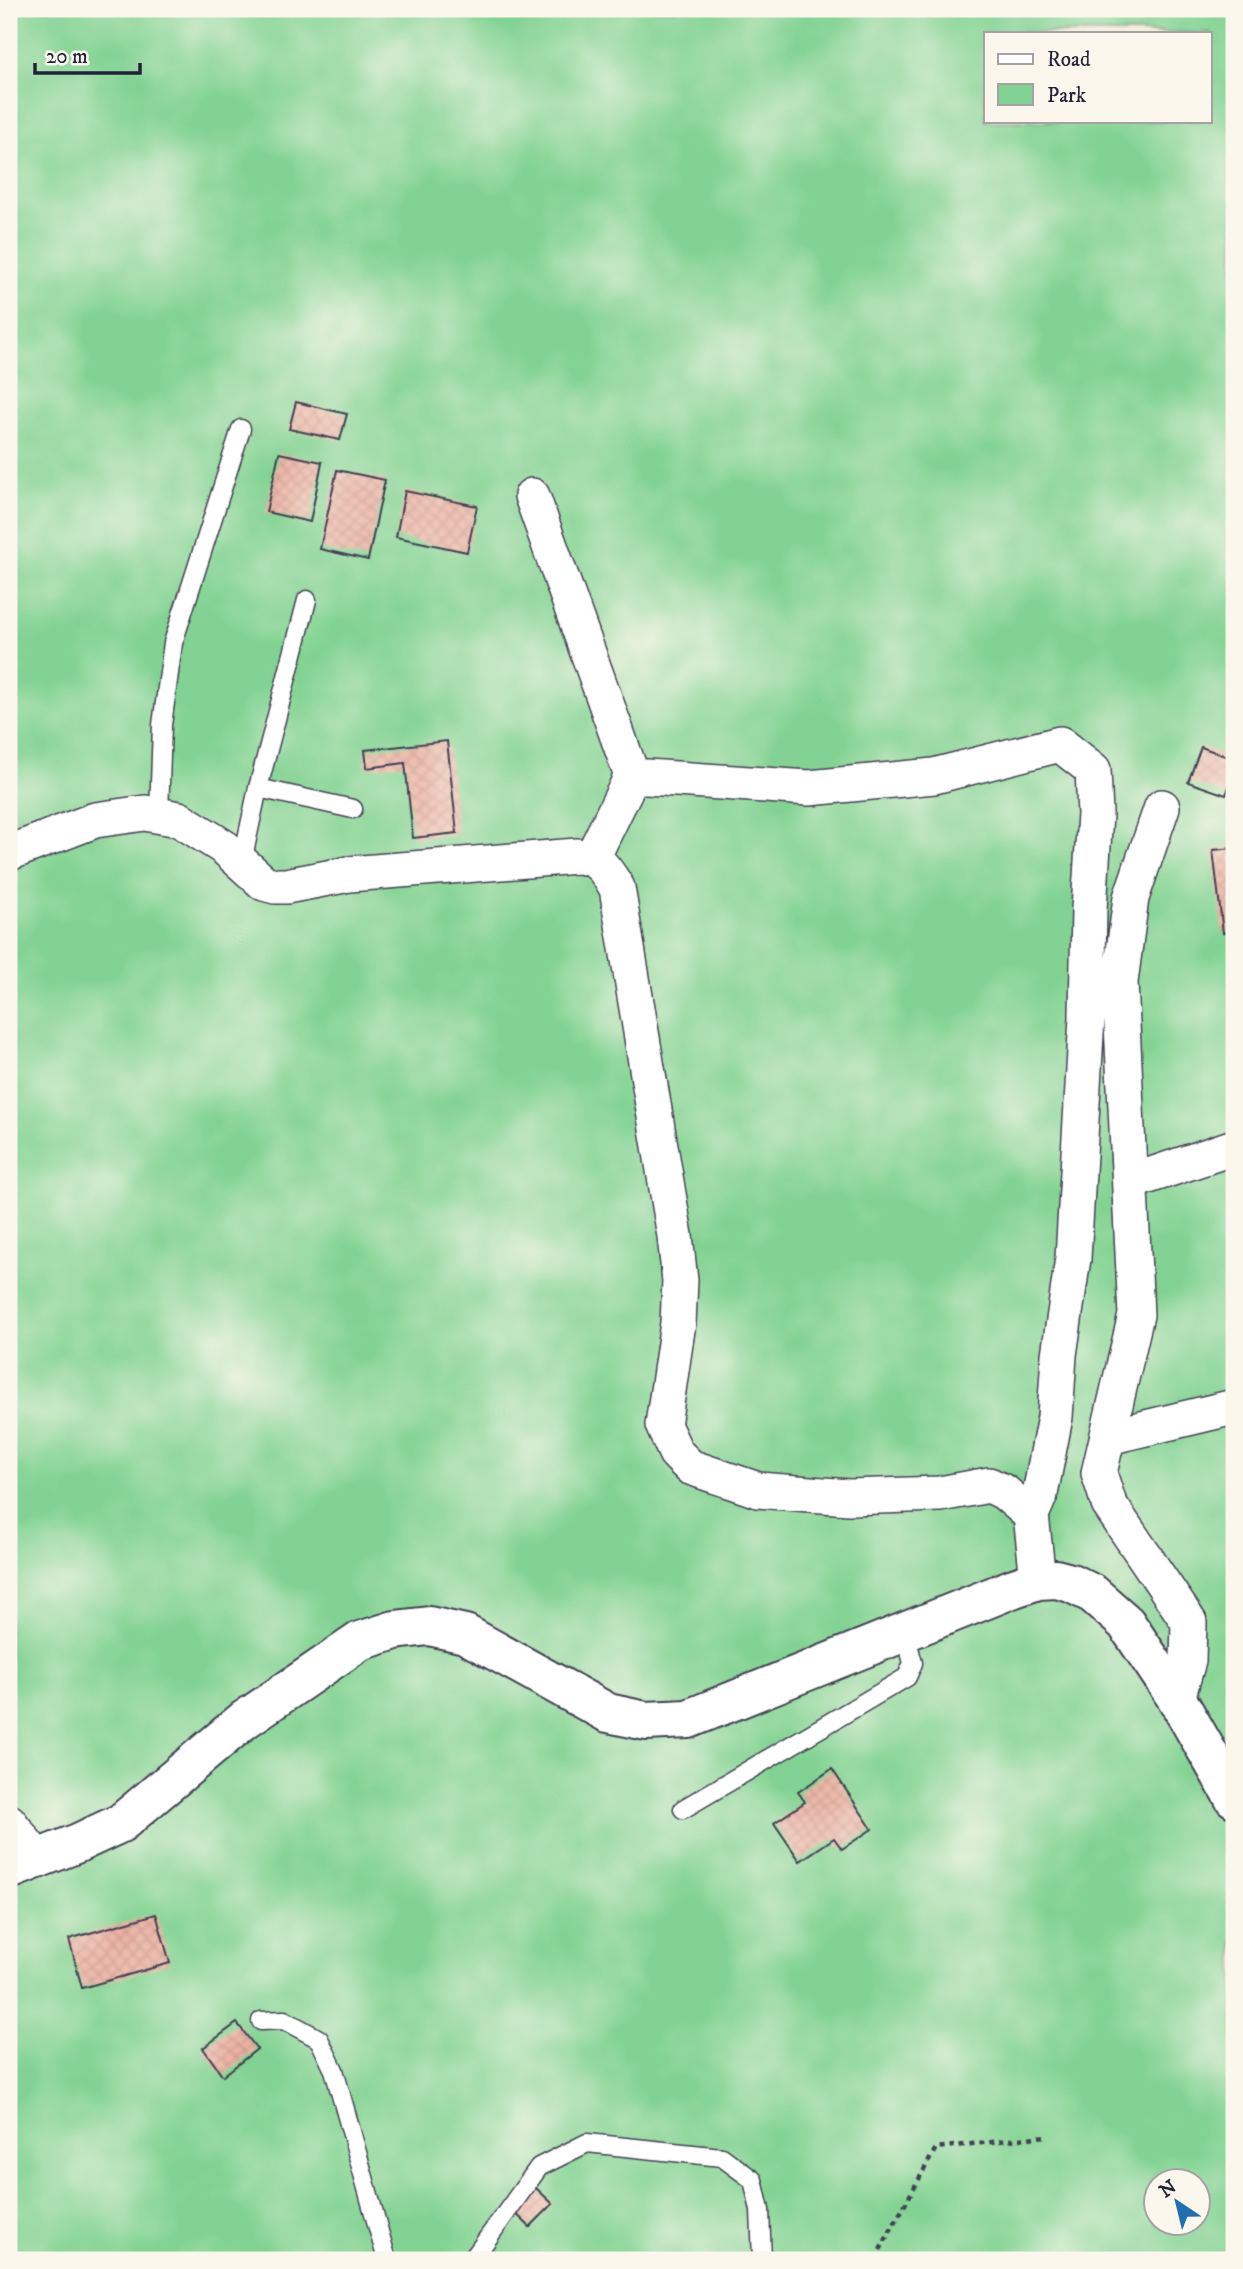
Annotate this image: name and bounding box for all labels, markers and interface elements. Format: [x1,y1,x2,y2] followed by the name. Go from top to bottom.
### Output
[35,32,140,76] scale bar
[984,32,1212,122] legend
[46,44,88,70] text: 20 m
[1047,47,1091,73] text: Road
[1047,83,1087,109] text: Park
[1142,2168,1212,2238] north arrow
[1155,2175,1181,2203] text: N

